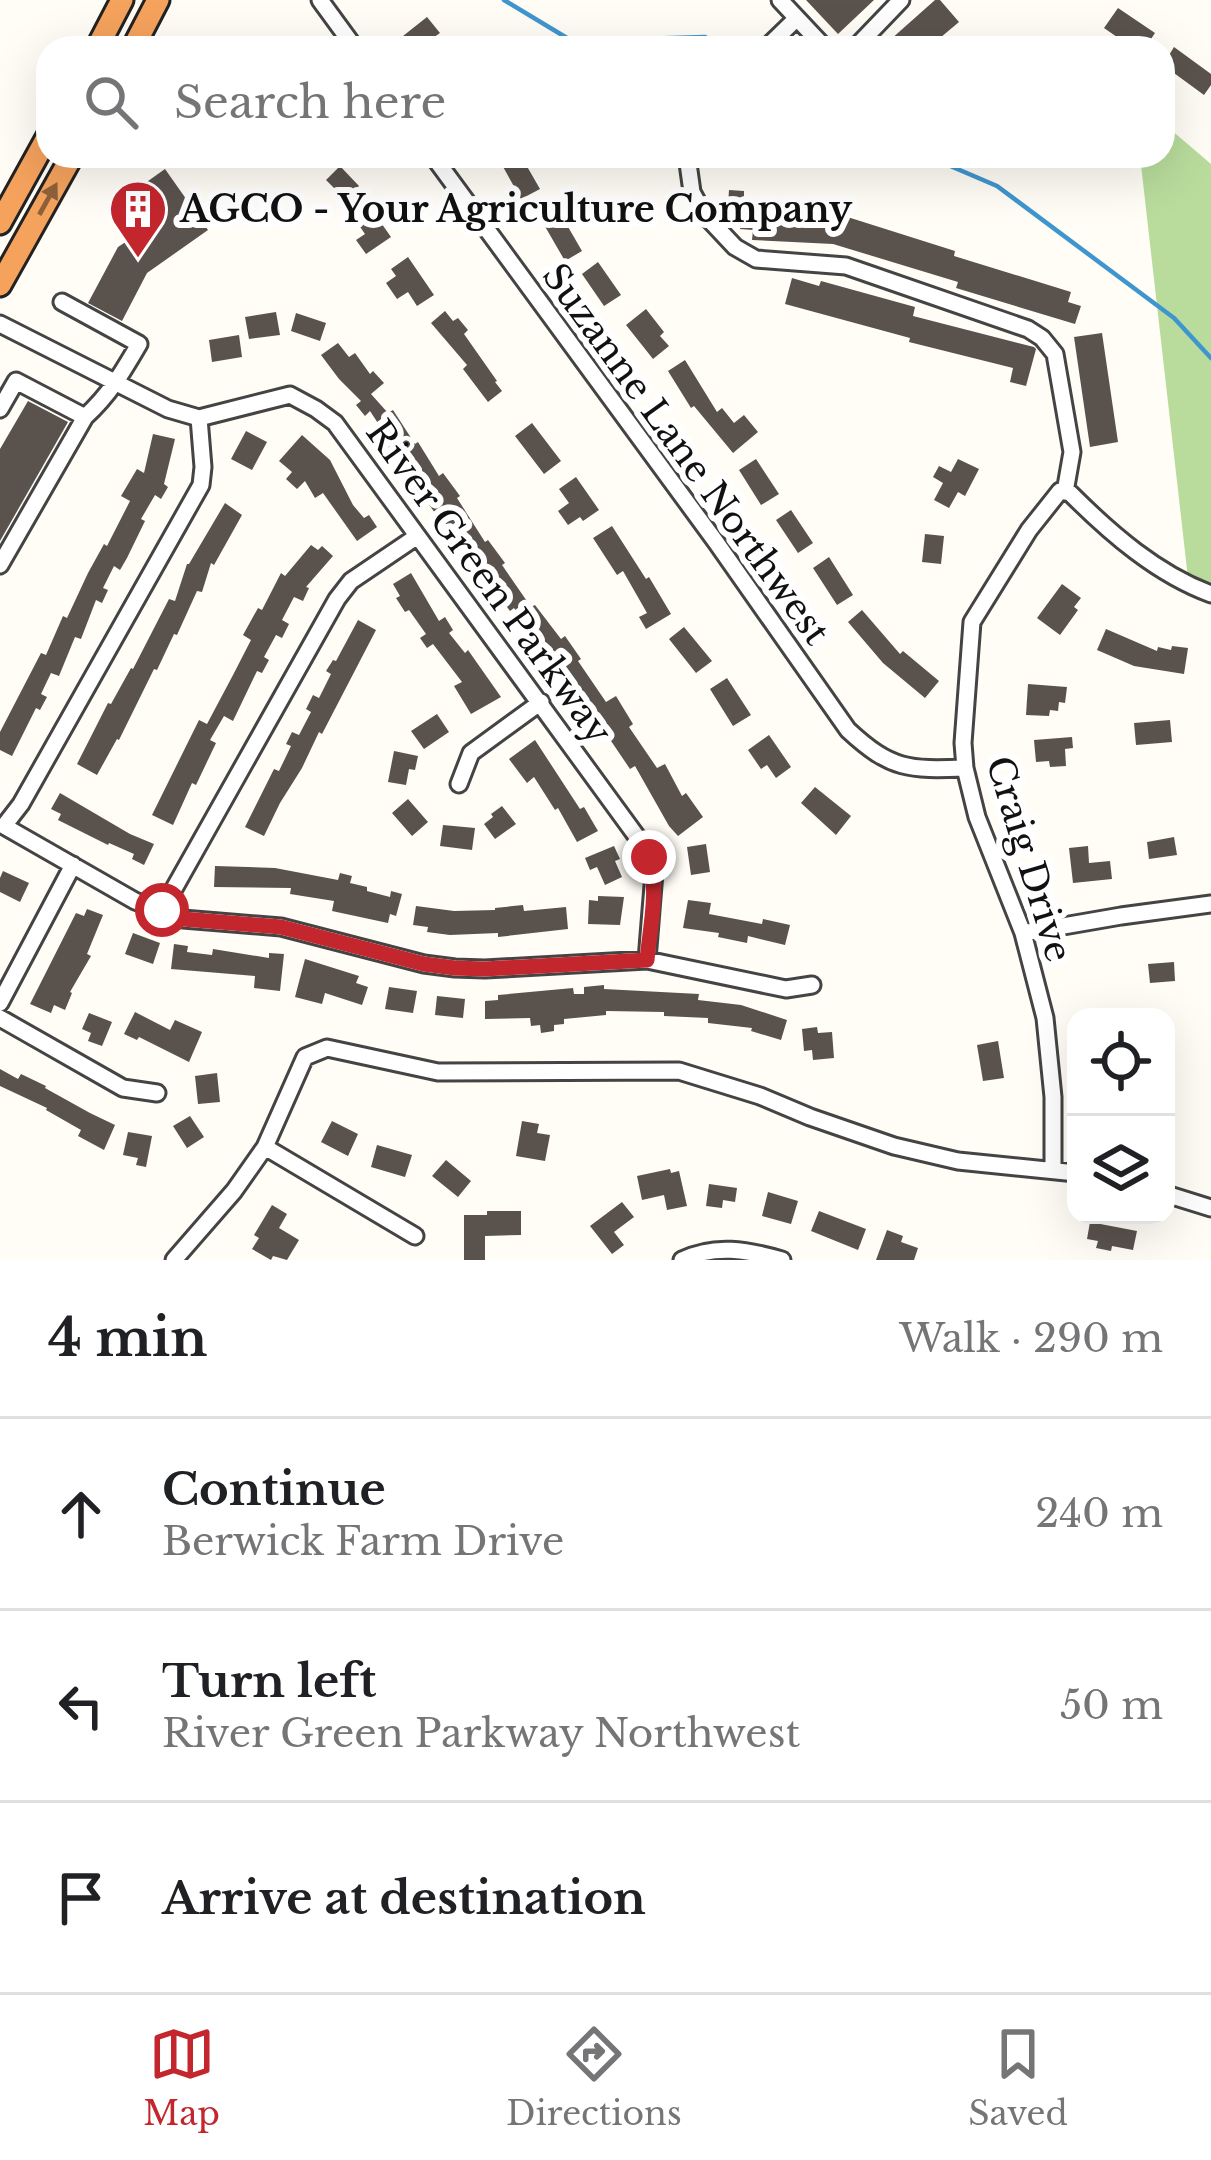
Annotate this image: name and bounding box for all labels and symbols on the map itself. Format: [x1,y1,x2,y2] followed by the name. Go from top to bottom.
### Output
[107,178,169,260] building icon: AGCO - Your Agriculture Company
[37,181,58,216] one-way arrow
[179,187,853,232] place label: AGCO - Your Agriculture Company
[533,255,840,654] street label: Suzanne Lane Northwest
[356,411,622,753] street label: River Green Parkway
[976,751,1082,967] street label: Craig Drive
[622,830,676,884] route end
[135,883,189,937] route start

